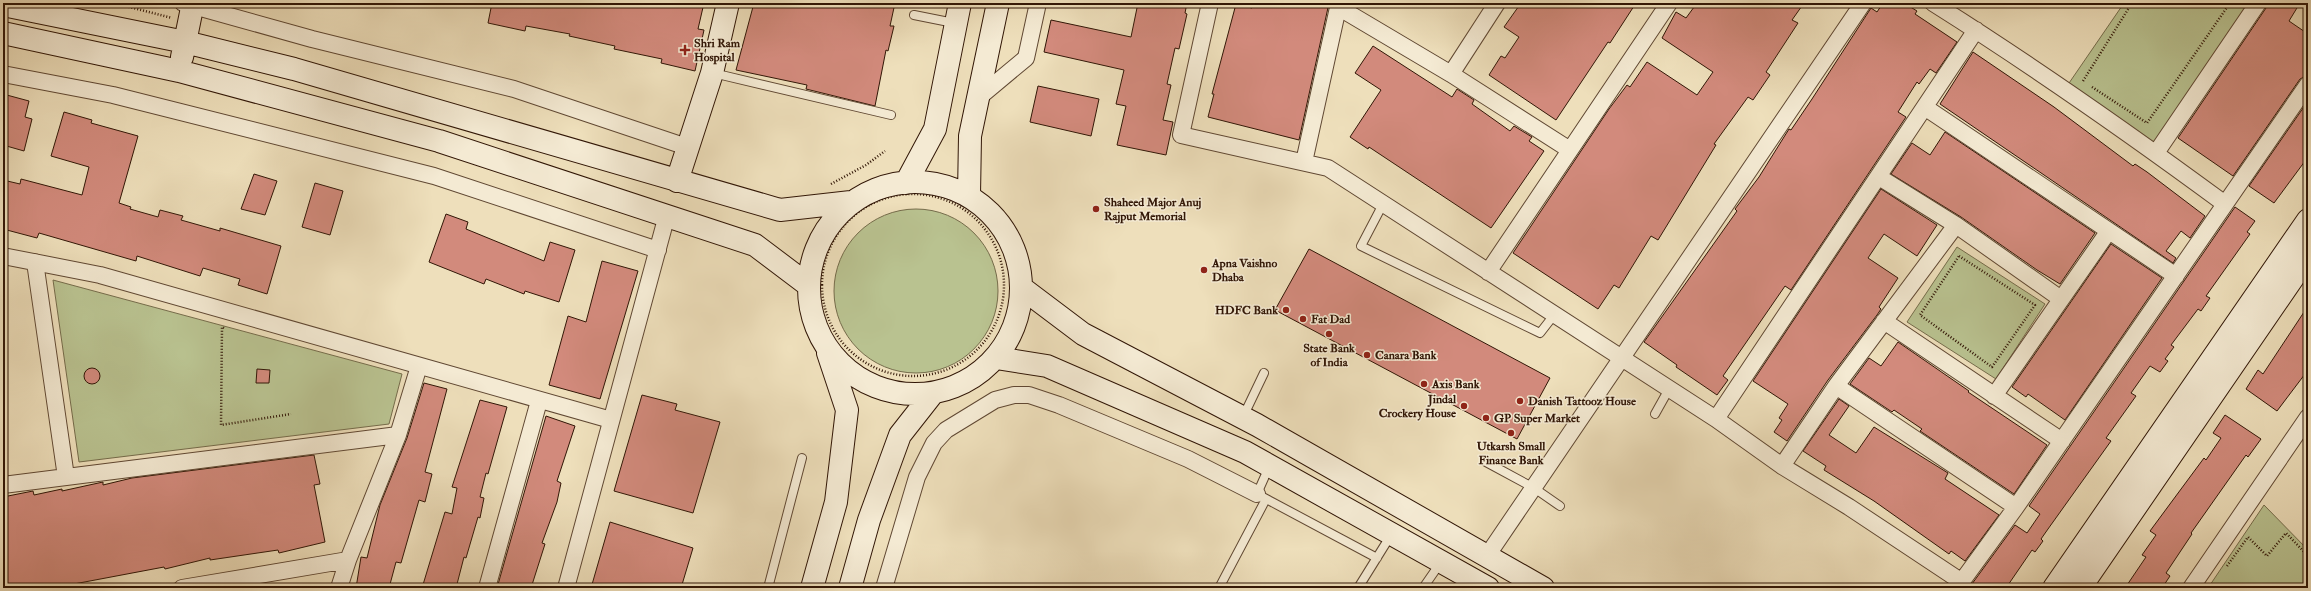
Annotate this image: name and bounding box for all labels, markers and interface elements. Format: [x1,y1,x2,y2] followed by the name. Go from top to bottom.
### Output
[694,36,741,65] place label: Shri Ram Hospital
[679,44,691,56] marker: Shri Ram Hospital
[1104,195,1202,224] place label: Shaheed Major Anuj Rajput Memorial
[1091,204,1101,214] marker: Shaheed Major Anuj Rajput Memorial
[1211,256,1277,285] place label: Apna Vaishno Dhaba
[1199,265,1209,275] marker: Apna Vaishno Dhaba
[1215,303,1278,318] place label: HDFC Bank
[1281,305,1291,315] marker: HDFC Bank
[1311,312,1350,327] place label: Fat Dad
[1298,314,1308,324] marker: Fat Dad
[1324,329,1334,339] marker: State Bank of India
[1303,341,1355,370] place label: State Bank of India
[1375,348,1437,363] place label: Canara Bank
[1362,350,1372,360] marker: Canara Bank
[1431,377,1480,392] place label: Axis Bank
[1419,379,1429,389] marker: Axis Bank
[1379,392,1457,421] place label: Jindal Crockery House
[1528,394,1637,409] place label: Danish Tattooz House
[1515,396,1525,406] marker: Danish Tattooz House
[1459,401,1469,411] marker: Jindal Crockery House
[1494,411,1580,426] place label: GP Super Market
[1481,413,1491,423] marker: GP Super Market
[1506,428,1516,438] marker: Utkarsh Small Finance Bank
[1477,439,1546,468] place label: Utkarsh Small Finance Bank

